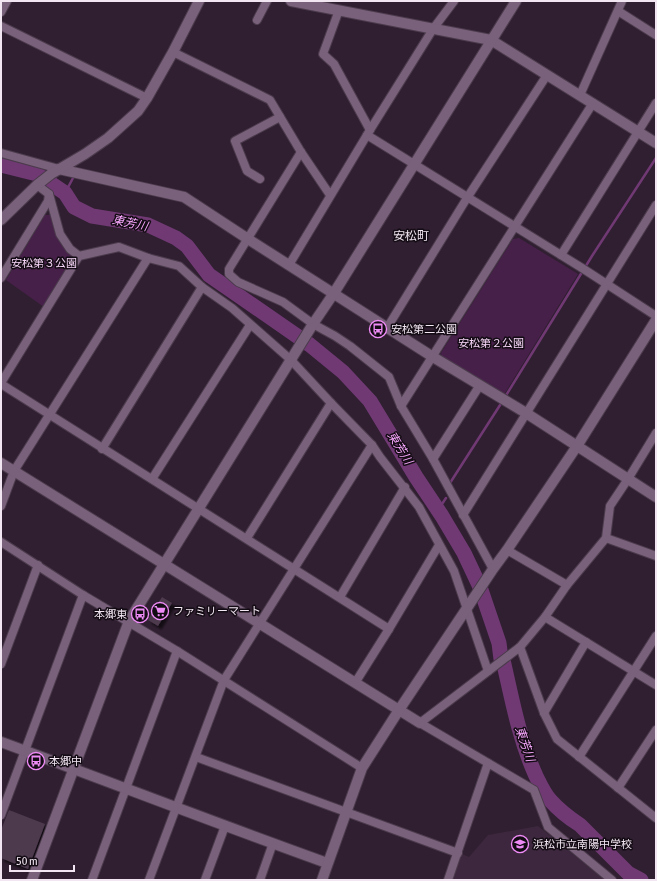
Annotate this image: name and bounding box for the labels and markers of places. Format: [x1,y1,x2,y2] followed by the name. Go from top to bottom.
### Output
[368,319,388,339] bus stop icon: 安松第二公園
[391,323,457,335] place label: 安松第二公園
[150,601,170,621] supermarket icon: ファミリーマート
[130,604,150,624] bus stop icon: 本郷東
[173,605,261,617] place label: ファミリーマート
[94,608,127,620] place label: 本郷東
[26,751,46,771] bus stop icon: 本郷中
[49,755,82,767] place label: 本郷中
[510,834,530,854] school or university icon: 浜松市立南陽中学校
[533,838,632,850] place label: 浜松市立南陽中学校

